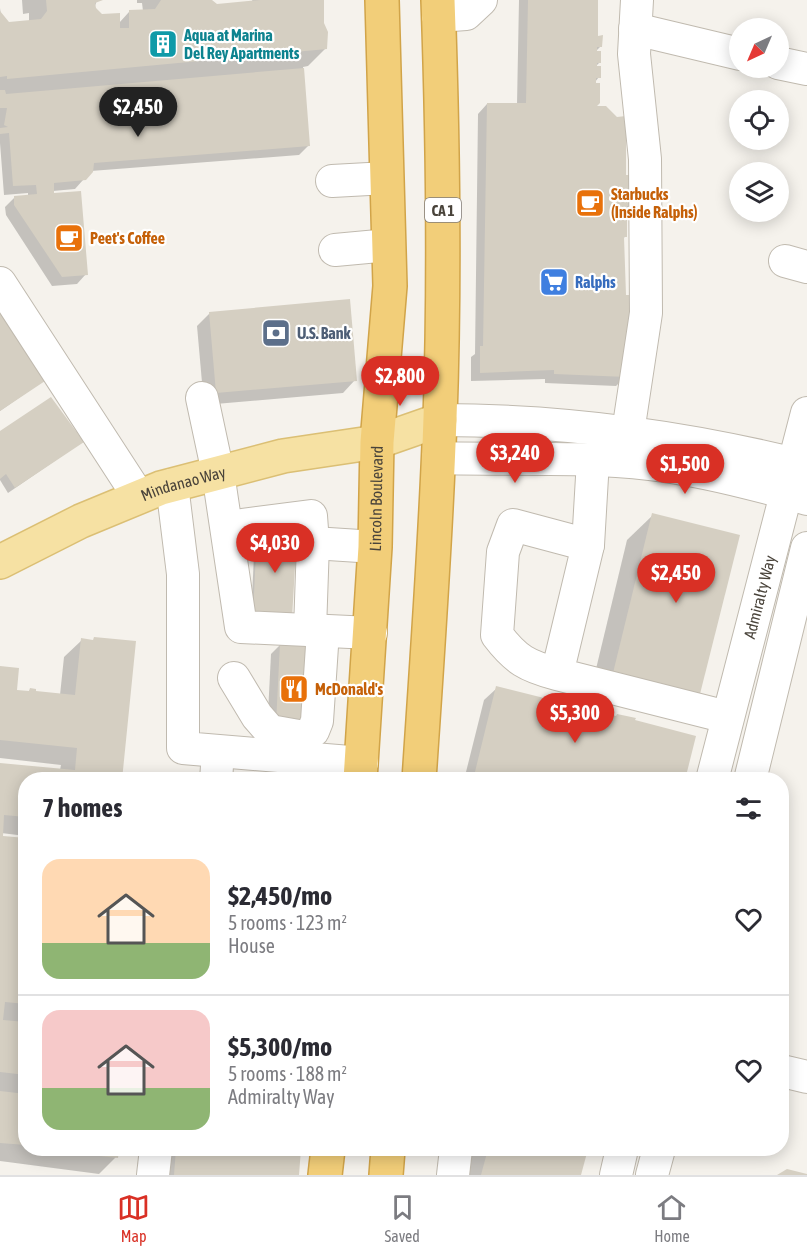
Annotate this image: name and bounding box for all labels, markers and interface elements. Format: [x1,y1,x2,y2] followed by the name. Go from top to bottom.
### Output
[729,18,789,78] north arrow
[729,18,789,222] map controls
[183,26,300,62] place label: Aqua at Marina Del Rey Apartments
[147,28,179,60] building icon: Aqua at Marina Del Rey Apartments
[89,87,187,138] pin: $2,450
[729,90,789,150] button: locate
[113,95,163,118] text: $2,450
[729,162,789,222] button: layers
[611,185,698,221] place label: Starbucks (Inside Ralphs)
[574,187,606,219] cafe icon: Starbucks (Inside Ralphs)
[425,198,461,222] road number: CA 1
[53,222,85,254] cafe icon: Peet's Coffee
[90,229,165,247] place label: Peet's Coffee
[538,266,570,298] supermarket icon: Ralphs
[575,273,616,291] place label: Ralphs
[260,317,292,349] bank icon: U.S. Bank
[297,324,352,342] place label: U.S. Bank
[351,356,449,407] pin: $2,800
[375,364,425,387] text: $2,800
[466,433,564,484] pin: $3,240
[490,441,540,464] text: $3,240
[636,444,734,495] pin: $1,500
[366,446,386,552] street label: Lincoln Boulevard
[660,452,710,475] text: $1,500
[138,462,228,504] street label: Mindanao Way
[226,523,324,574] pin: $4,030
[250,531,300,554] text: $4,030
[627,553,725,604] pin: $2,450
[740,553,780,641] street label: Admiralty Way
[651,561,701,584] text: $2,450
[278,673,310,705] restaurant icon: McDonald's
[315,680,384,698] place label: McDonald's
[526,693,624,744] pin: $5,300
[550,701,600,724] text: $5,300
[732,792,765,825] icon: filters
[42,793,122,823] text: 7 homes
[228,881,332,911] text: $2,450/mo
[90,883,162,955] icon: home
[732,903,765,936] icon: heart
[228,911,347,934] text: 5 rooms · 123 m²
[228,934,275,957] text: House
[228,1032,332,1062] text: $5,300/mo
[90,1034,162,1106] icon: home
[732,1054,765,1087] icon: heart
[228,1062,347,1085] text: 5 rooms · 188 m²
[228,1085,335,1108] text: Admiralty Way
[117,1191,150,1245] tab: Map
[384,1191,420,1245] tab: Saved
[654,1191,690,1245] tab: Home

